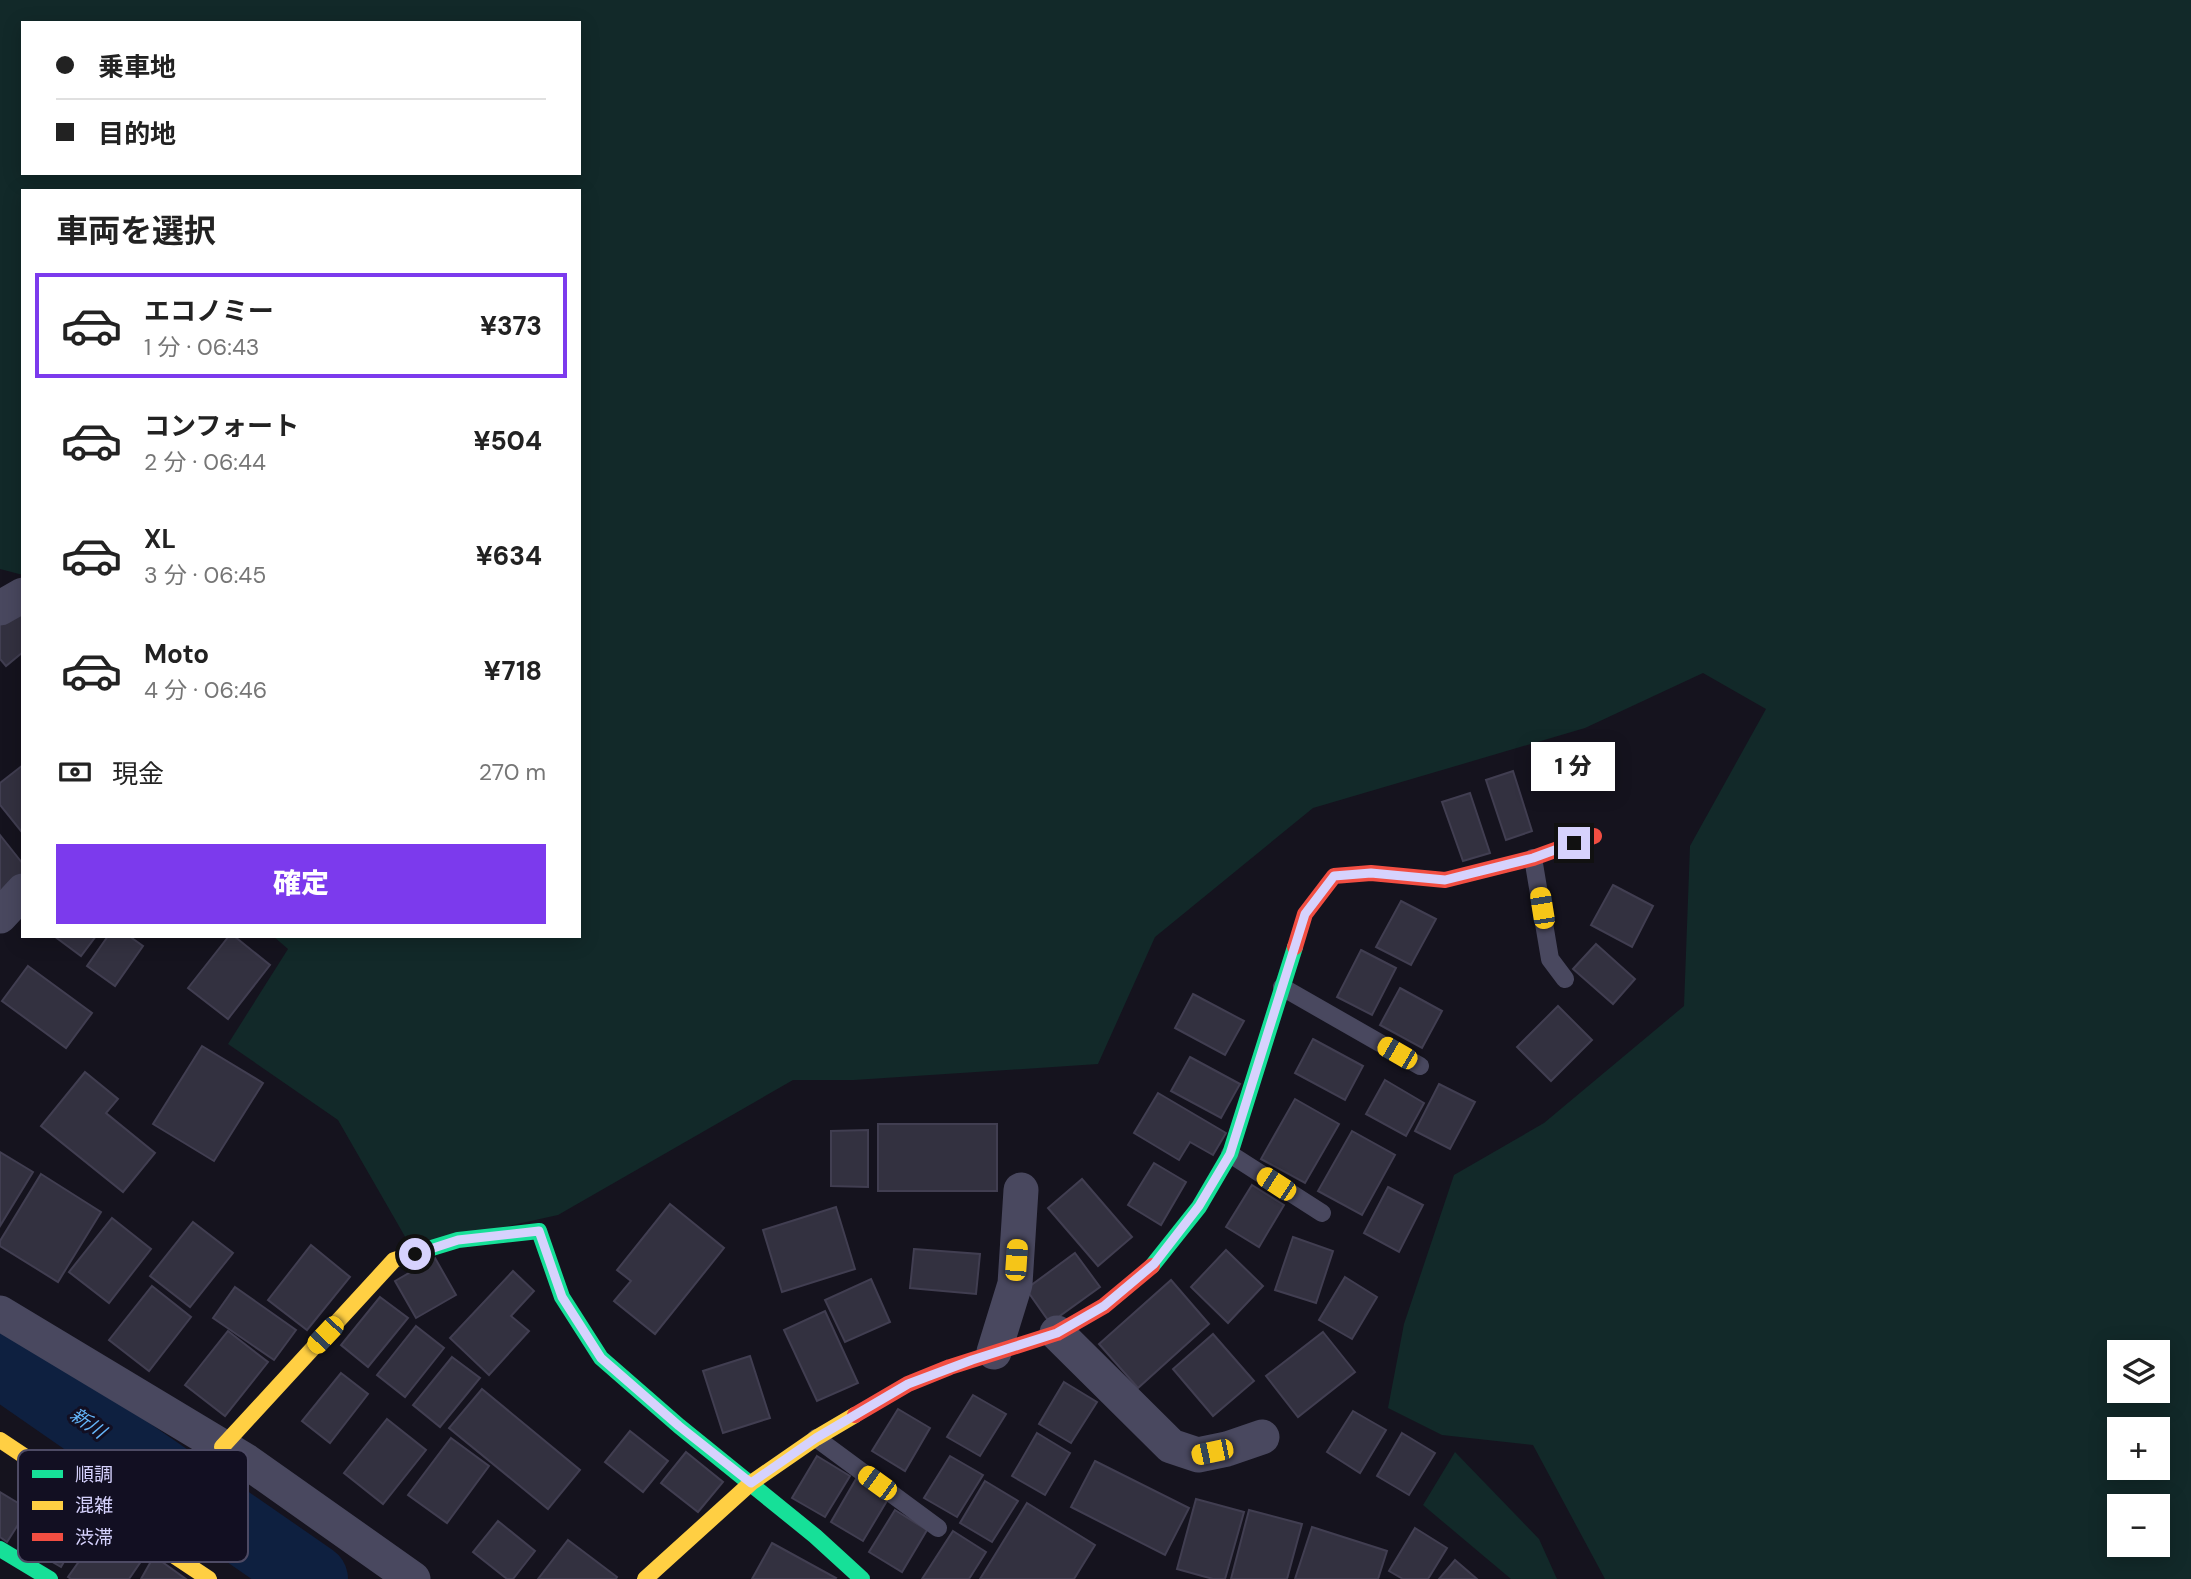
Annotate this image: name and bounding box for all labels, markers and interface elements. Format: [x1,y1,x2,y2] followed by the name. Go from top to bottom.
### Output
[98,50,176,84] text: 乗車地
[98,117,176,151] text: 目的地
[56,210,216,252] text: 車両を選択
[60,294,123,357] icon: car
[144,294,274,328] text: エコノミー
[480,309,542,343] text: ¥373
[144,332,259,362] text: 1 分 · 06:43
[60,409,123,472] icon: car
[144,409,299,443] text: コンフォート
[473,424,542,458] text: ¥504
[144,447,266,477] text: 2 分 · 06:44
[144,522,176,556] text: XL
[60,524,123,587] icon: car
[476,539,542,573] text: ¥634
[144,560,266,590] text: 3 分 · 06:45
[144,637,209,671] text: Moto
[60,639,123,702] icon: car
[484,654,542,688] text: ¥718
[144,675,267,705] text: 4 分 · 06:46
[1532,742,1616,790] callout: 1 分
[1555,751,1591,781] text: 1 分
[56,753,94,791] icon: cash
[112,757,164,791] text: 現金
[479,757,546,787] text: 270 m
[1558,827,1590,859] route end
[56,844,546,924] button: 確定
[1529,886,1556,930] car
[1374,1033,1421,1073] car
[1253,1164,1300,1204] car
[399,1238,431,1270] route start
[1005,1238,1028,1282] car
[303,1312,348,1358] car
[2107,1340,2170,1557] map controls
[2107,1340,2170,1403] button: layers
[65,1402,112,1445] water label: 新川
[2107,1417,2170,1480] button: +
[1190,1437,1235,1467] car
[18,1450,248,1562] legend
[75,1462,113,1487] text: 順調
[854,1462,901,1504] car
[75,1493,113,1518] text: 混雑
[2107,1494,2170,1557] button: −
[75,1525,113,1550] text: 渋滞

